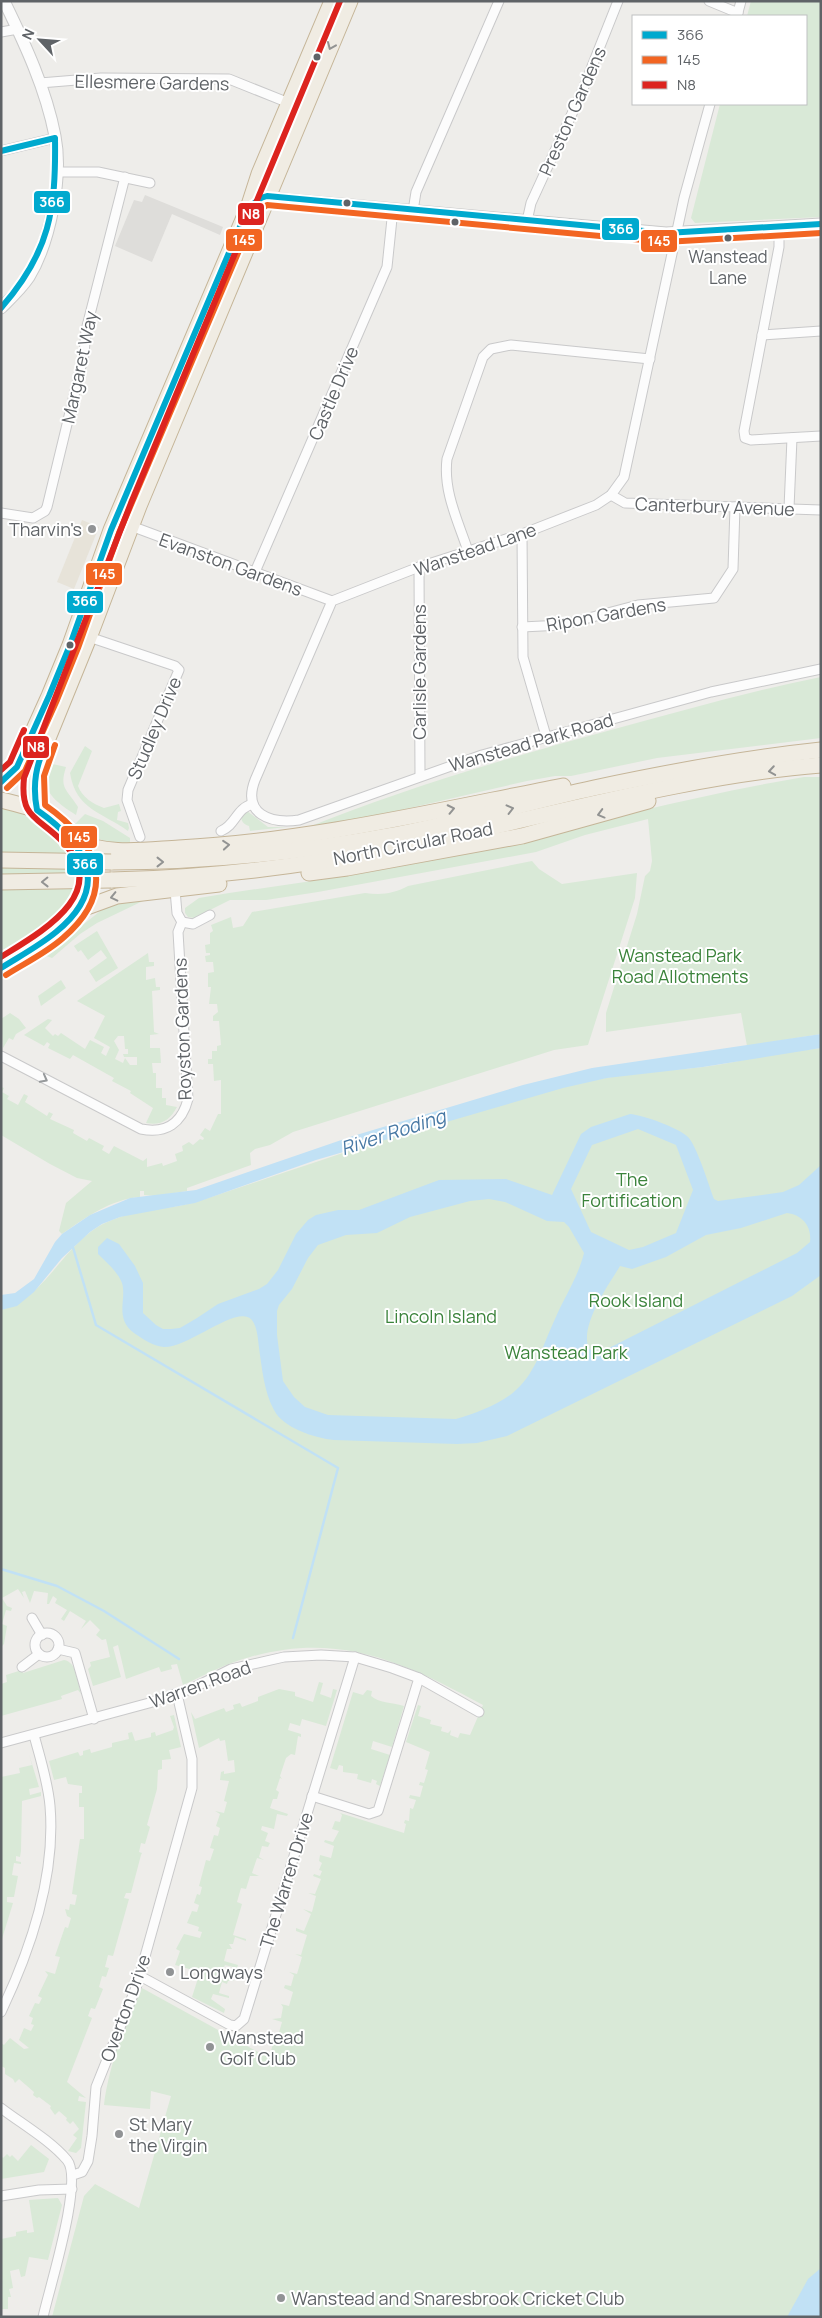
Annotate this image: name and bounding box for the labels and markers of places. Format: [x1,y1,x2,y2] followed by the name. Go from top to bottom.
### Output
[312,52,322,62] unlabelled marker
[342,198,352,208] unlabelled marker
[450,217,460,227] unlabelled marker
[723,233,733,243] marker: Wanstead Lane
[688,245,768,289] place label: Wanstead Lane
[9,517,82,541] place label: Tharvin's
[86,523,98,535] marker: Tharvin's
[65,640,75,650] unlabelled marker
[180,1960,263,1984] place label: Longways
[164,1966,176,1978] marker: Longways
[220,2025,304,2070] place label: Wanstead Golf Club
[204,2041,216,2053] marker: Wanstead Golf Club
[129,2112,207,2157] place label: St Mary the Virgin
[113,2128,125,2140] marker: St Mary the Virgin
[291,2286,624,2310] place label: Wanstead and Snaresbrook Cricket Club
[275,2292,287,2304] marker: Wanstead and Snaresbrook Cricket Club

